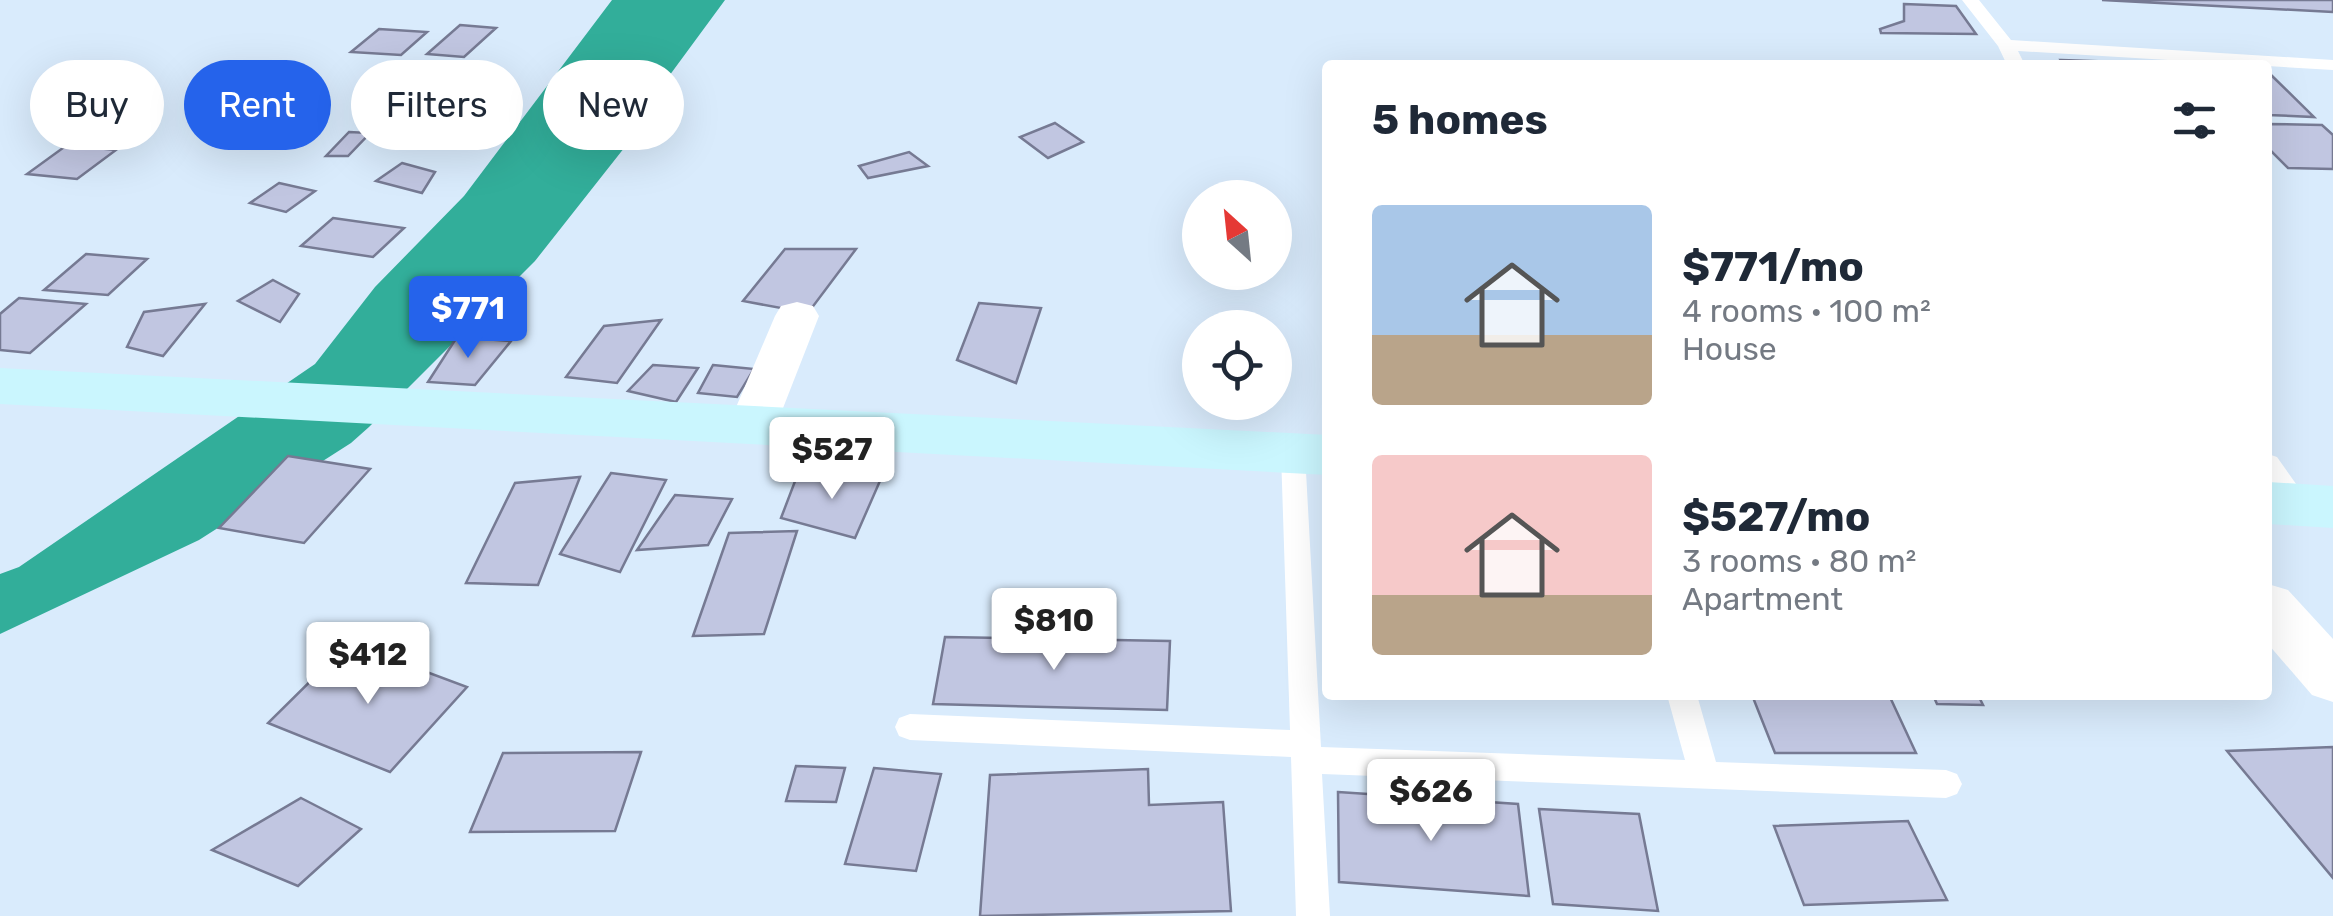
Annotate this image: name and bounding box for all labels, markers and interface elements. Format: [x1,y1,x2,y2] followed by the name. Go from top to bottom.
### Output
[30,60,164,150] chip: Buy
[184,60,331,150] chip: Rent
[351,60,523,150] chip: Filters
[543,60,684,150] chip: New
[2167,93,2222,148] icon: filters
[1372,95,1548,145] text: 5 homes
[1182,180,1292,290] north arrow
[1182,180,1292,420] map controls
[1682,242,1864,292] text: $771/mo
[1452,245,1572,365] icon: home
[409,276,527,361] pin: $771
[431,289,505,327] text: $771
[1682,292,1931,330] text: 4 rooms · 100 m²
[1182,310,1292,420] button: locate
[1682,330,1777,368] text: House
[773,417,891,502] pin: $527
[791,430,873,468] text: $527
[1682,492,1870,542] text: $527/mo
[1452,495,1572,615] icon: home
[1682,542,1917,580] text: 3 rooms · 80 m²
[1682,580,1843,618] text: Apartment
[995,588,1113,673] pin: $810
[1014,601,1094,639] text: $810
[309,622,427,707] pin: $412
[328,635,408,673] text: $412
[1372,759,1490,844] pin: $626
[1389,772,1473,810] text: $626

